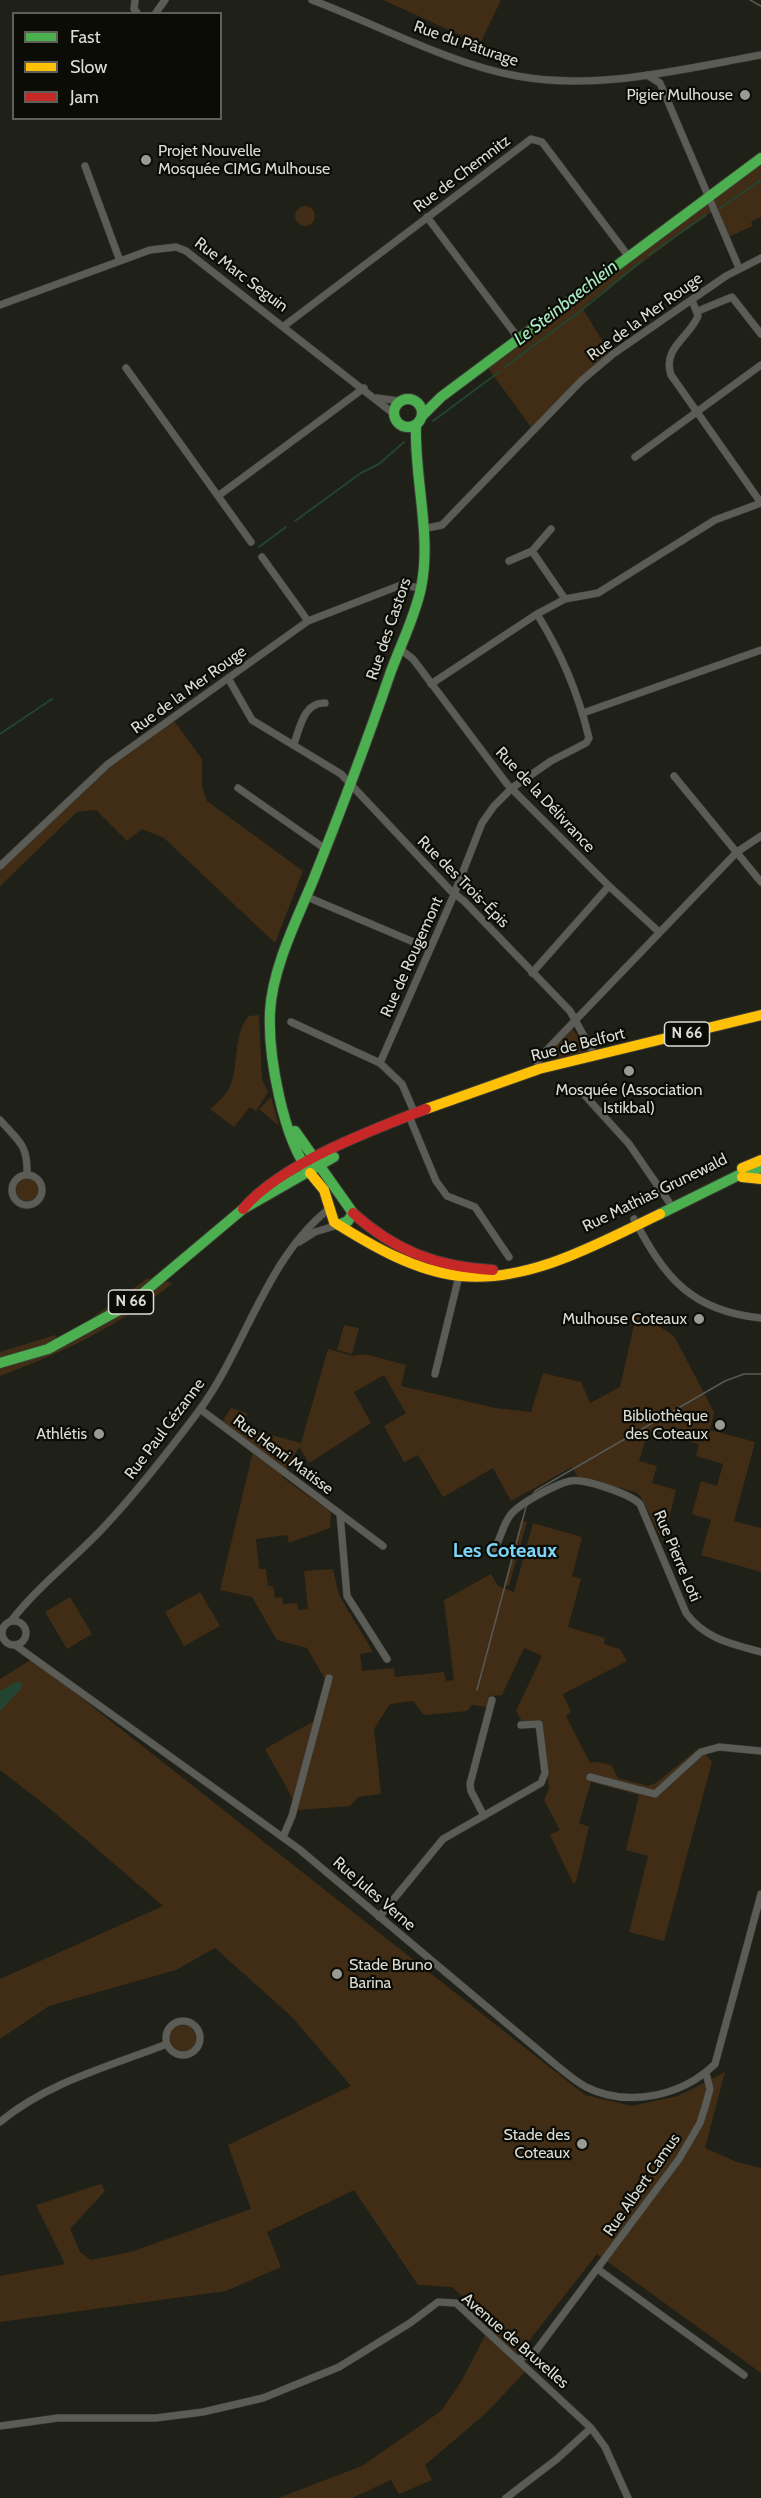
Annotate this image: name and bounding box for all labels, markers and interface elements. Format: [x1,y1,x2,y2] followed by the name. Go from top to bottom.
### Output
[12,12,222,120] legend
[411,17,521,71] street label: Rue du Pâturage
[70,26,101,48] text: Fast
[70,56,107,78] text: Slow
[626,85,733,105] place label: Pigier Mulhouse
[70,86,99,108] text: Jam
[738,88,752,102] marker: Pigier Mulhouse
[410,131,514,217] street label: Rue de Chemnitz
[158,141,330,179] place label: Projet Nouvelle Mosquée CIMG Mulhouse
[139,153,153,167] marker: Projet Nouvelle Mosquée CIMG Mulhouse
[190,234,292,316] street label: Rue Marc Seguin
[510,256,622,350] water label: Le Steinbaechlein
[584,269,706,365] street label: Rue de la Mer Rouge
[363,575,415,683] street label: Rue des Castors
[128,642,250,738] street label: Rue de la Mer Rouge
[491,743,599,857] street label: Rue de la Délivrance
[413,832,513,932] street label: Rue des Trois-Épis
[377,894,447,1020] street label: Rue de Rougemont
[664,1022,710,1046] road number: N 66
[529,1024,627,1066] street label: Rue de Belfort
[622,1064,636,1078] marker: Mosquée (Association Istikbal)
[555,1080,703,1118] place label: Mosquée (Association Istikbal)
[580,1150,730,1236] street label: Rue Mathias Grunewald
[108,1290,154,1314] road number: N 66
[562,1309,687,1329] place label: Mulhouse Coteaux
[692,1312,706,1326] marker: Mulhouse Coteaux
[121,1375,209,1483] street label: Rue Paul Cézanne
[623,1406,708,1444] place label: Bibliothèque des Coteaux
[229,1411,337,1499] street label: Rue Henri Matisse
[713,1418,727,1432] marker: Bibliothèque des Coteaux
[36,1424,87,1444] place label: Athlétis
[92,1427,106,1441] marker: Athlétis
[649,1507,705,1605] street label: Rue Pierre Loti
[453,1539,557,1563] district label: Les Coteaux
[329,1853,419,1935] street label: Rue Jules Verne
[349,1955,432,1993] place label: Stade Bruno Barina
[330,1967,344,1981] marker: Stade Bruno Barina
[503,2125,570,2163] place label: Stade des Coteaux
[599,2130,685,2240] street label: Rue Albert Camus
[575,2137,589,2151] marker: Stade des Coteaux
[458,2289,572,2393] street label: Avenue de Bruxelles

